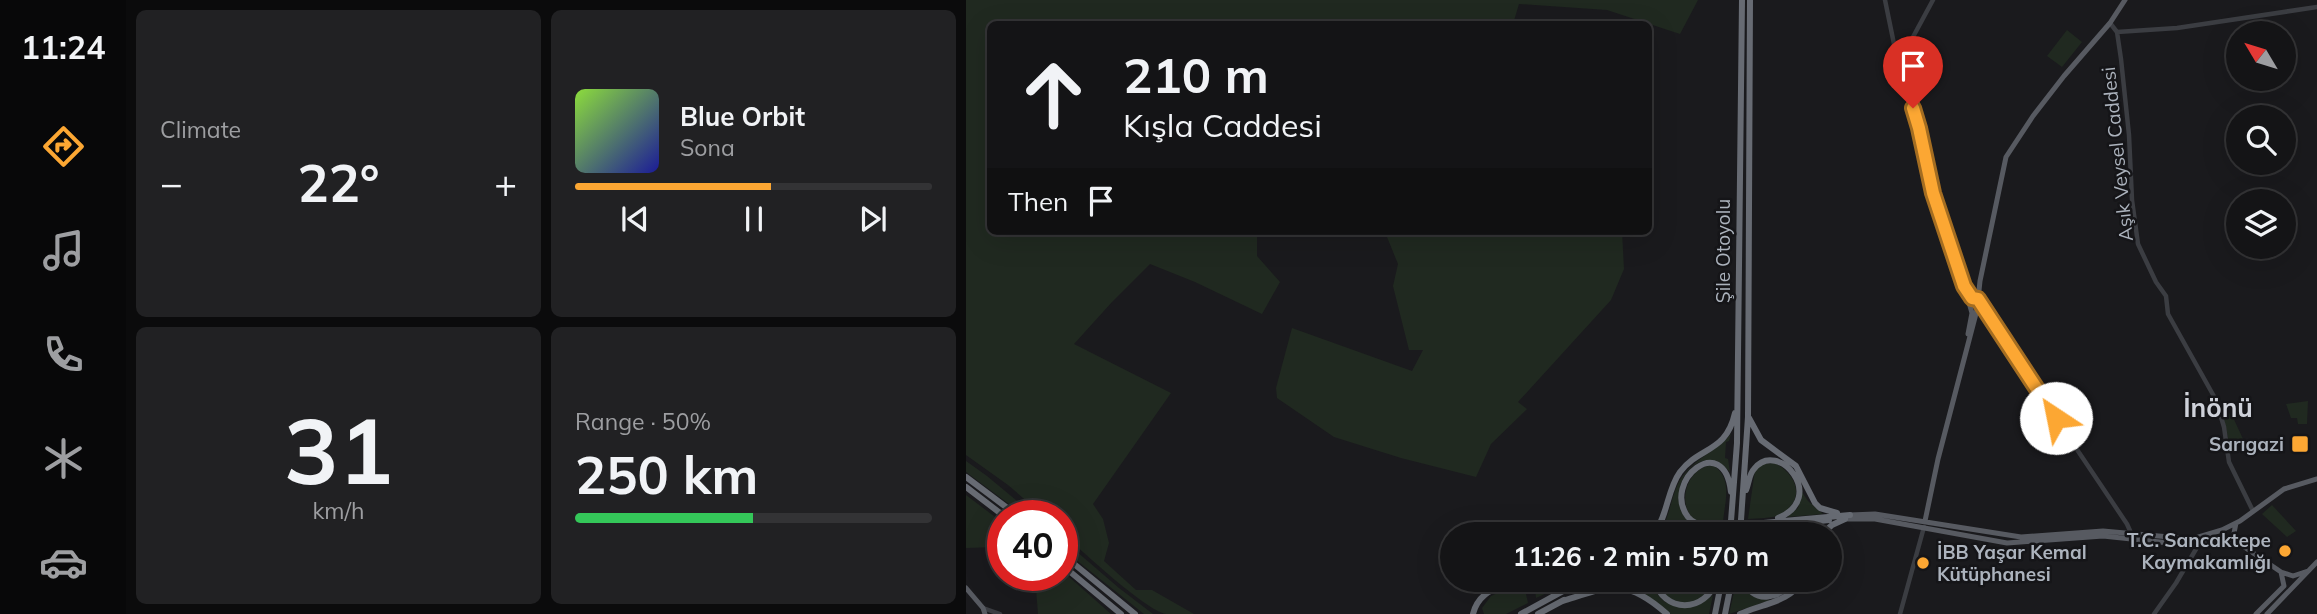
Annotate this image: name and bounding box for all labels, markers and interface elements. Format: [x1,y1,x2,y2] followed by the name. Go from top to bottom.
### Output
[2226,21,2296,91] north arrow
[2226,21,2296,259] map controls
[21,27,105,67] text: 11:24
[1883,36,1943,108] pin
[1123,44,1269,105] text: 210 m
[1894,47,1932,85] icon: arrive
[1008,49,1099,140] icon: ahead
[2096,66,2138,242] street label: Aşık Veysel Caddesi
[680,100,805,133] text: Blue Orbit
[1123,105,1322,145] text: Kışla Caddesi
[2226,105,2296,175] button: search
[160,115,241,144] text: Climate
[39,122,88,171] icon: directions
[680,133,735,162] text: Sona
[297,150,380,215] text: 22°
[160,159,183,207] text: −
[494,159,517,207] text: +
[1082,182,1120,220] icon: arrive
[1008,185,1068,218] text: Then
[2226,189,2296,259] button: layers
[1711,199,1735,303] street label: Şile Otoyolu
[616,200,654,238] icon: previous
[735,200,773,238] icon: pause
[854,200,892,238] icon: next
[39,226,88,275] icon: music
[39,330,88,379] icon: phone
[2019,381,2093,455] position arrow
[2183,391,2253,424] district label: İnönü
[284,393,393,507] text: 31
[575,407,711,436] text: Range · 50%
[2209,432,2284,456] place label: Sarıgazi
[39,434,88,483] icon: climate
[2290,434,2310,454] marker: Sarıgazi
[575,442,758,507] text: 250 km
[312,496,365,525] text: km/h
[987,500,1078,591] speed limit sign: 40
[2127,528,2271,574] place label: T.C. Sancaktepe Kaymakamlığı
[39,538,88,587] icon: car
[1513,540,1769,573] text: 11:26 · 2 min · 570 m
[1937,540,2087,586] place label: İBB Yaşar Kemal Kütüphanesi
[2277,543,2293,559] marker: T.C. Sancaktepe Kaymakamlığı
[1915,555,1931,571] marker: İBB Yaşar Kemal Kütüphanesi

